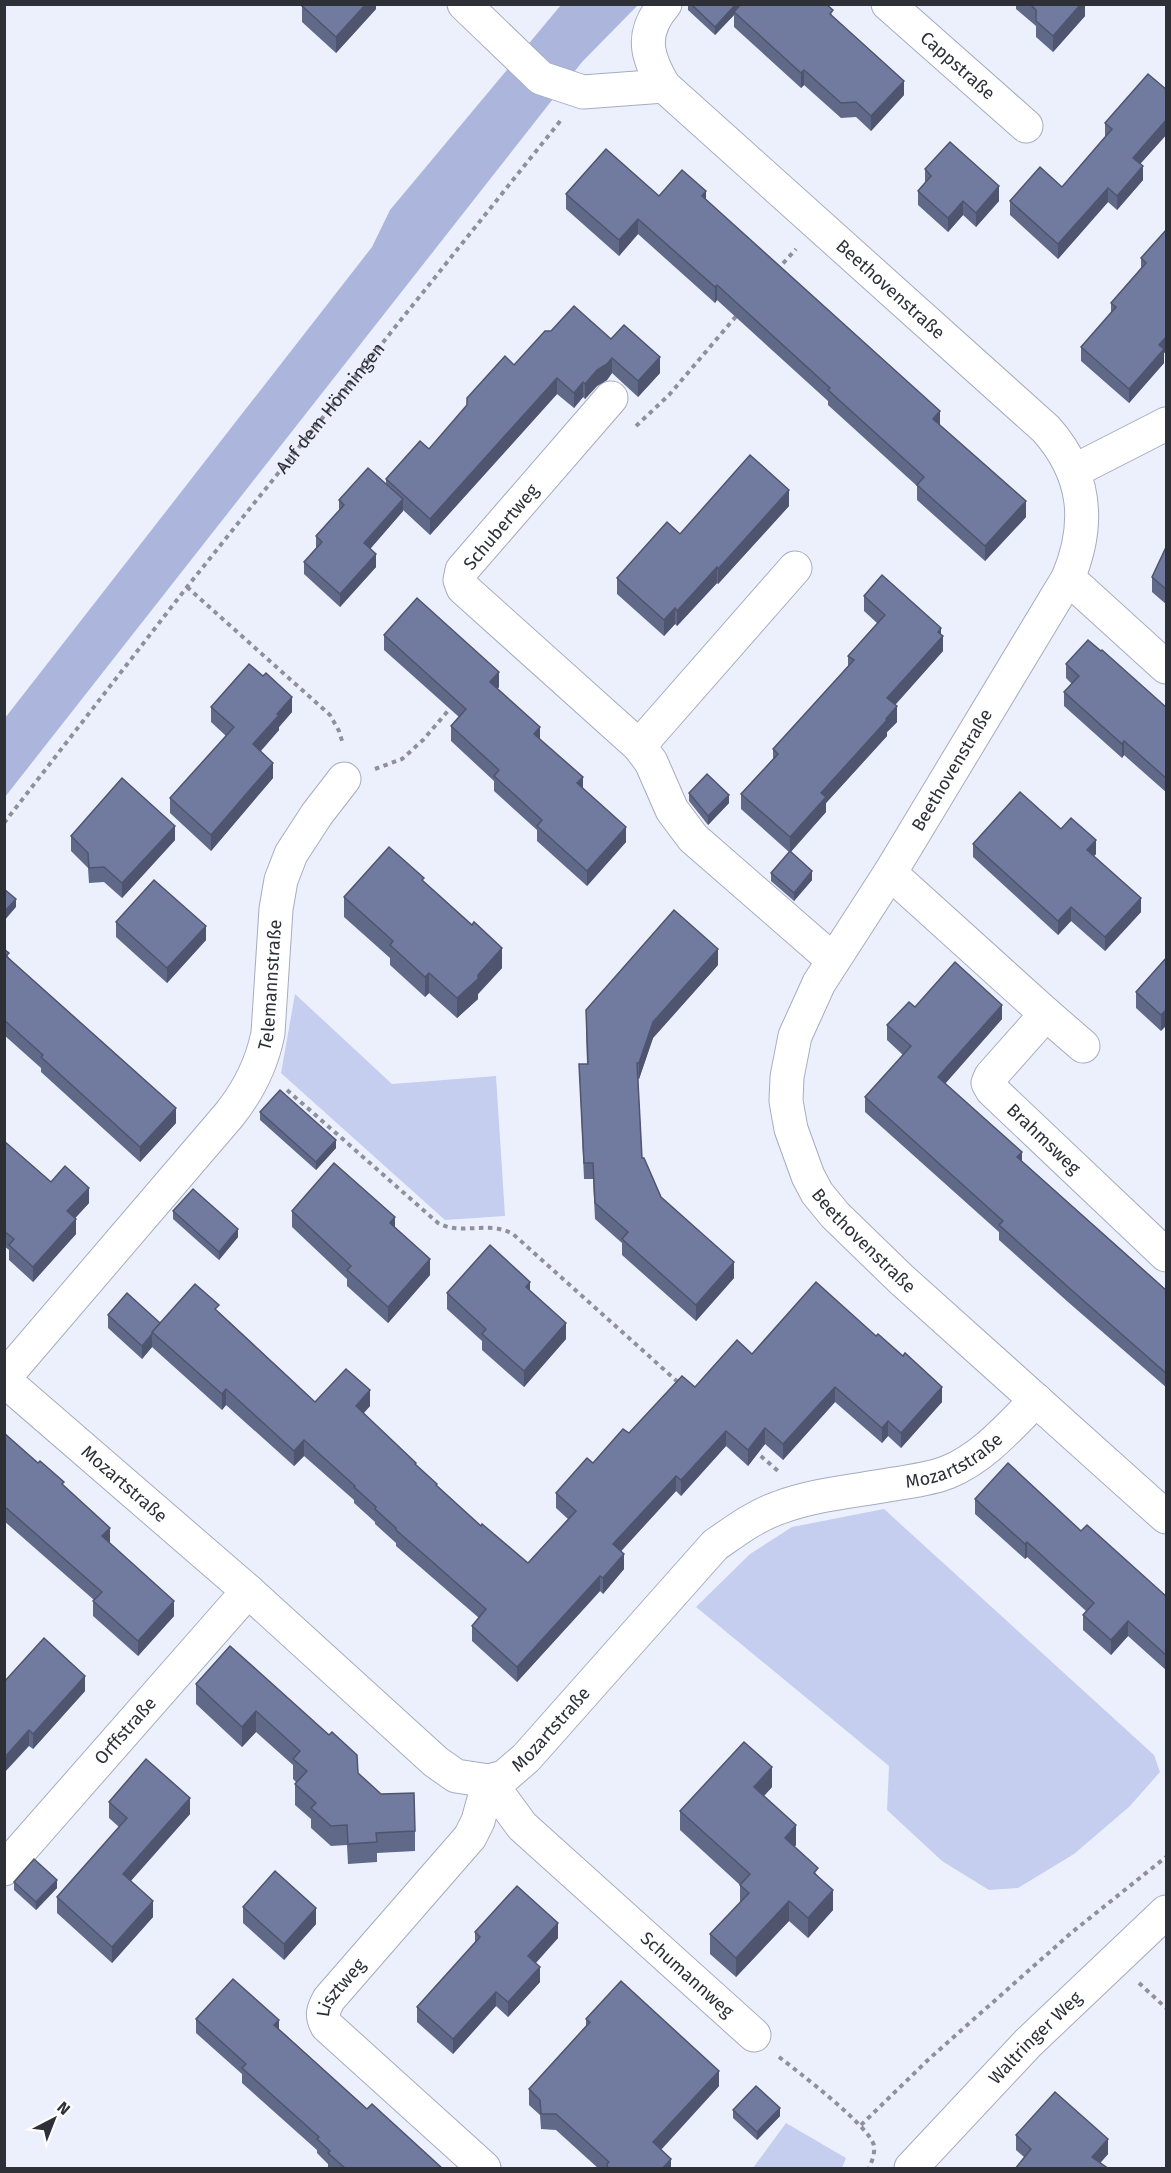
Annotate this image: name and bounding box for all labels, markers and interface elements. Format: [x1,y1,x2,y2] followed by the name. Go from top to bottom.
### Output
[916,27,1000,105] street label: Cappstraße
[831,235,949,344] street label: Beethovenstraße
[271,338,389,478] street label: Auf dem Hönningen
[459,479,544,574] street label: Schubertweg
[907,705,997,835] street label: Beethovenstraße
[253,919,286,1053] street label: Telemannstraße
[1002,1099,1086,1180] street label: Brahmsweg
[807,1184,920,1298] street label: Beethovenstraße
[904,1428,1007,1493] street label: Mozartstraße
[77,1441,172,1527] street label: Mozartstraße
[507,1682,595,1776] street label: Mozartstraße
[90,1692,161,1769] street label: Orffstraße
[636,1927,739,2023] street label: Schumannweg
[312,1954,371,2018] street label: Lisztweg
[984,1986,1087,2089] street label: Waltringer Weg
[24,2089,84,2149] north arrow
[53,2098,74,2119] text: N

